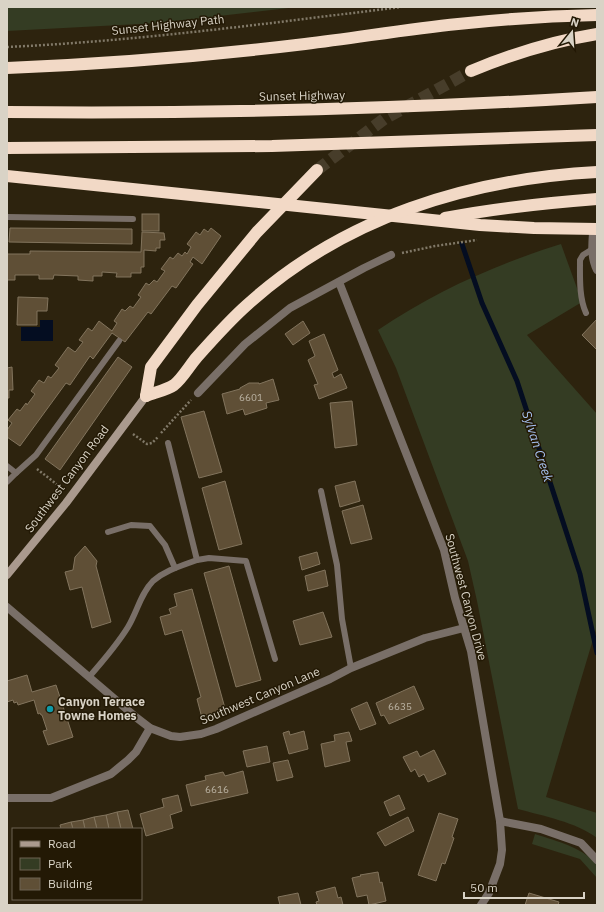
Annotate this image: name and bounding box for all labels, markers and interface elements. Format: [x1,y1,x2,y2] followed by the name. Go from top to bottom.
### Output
[111,11,225,38] street label: Sunset Highway Path
[552,12,592,52] north arrow
[569,15,581,30] text: N
[259,87,345,104] street label: Sunset Highway
[239,391,263,404] house number: 6601
[518,408,557,484] water label: Sylvan Creek
[21,422,112,535] street label: Southwest Canyon Road
[442,532,491,662] street label: Southwest Canyon Drive
[198,663,322,728] street label: Southwest Canyon Lane
[58,694,145,723] place label: Canyon Terrace Towne Homes
[388,700,412,713] house number: 6635
[45,704,55,714] marker: Canyon Terrace Towne Homes
[205,783,229,796] house number: 6616
[12,828,142,900] legend
[48,836,76,851] text: Road
[48,856,73,871] text: Park
[464,874,584,900] scale bar
[48,876,93,891] text: Building
[470,880,498,895] text: 50 m

